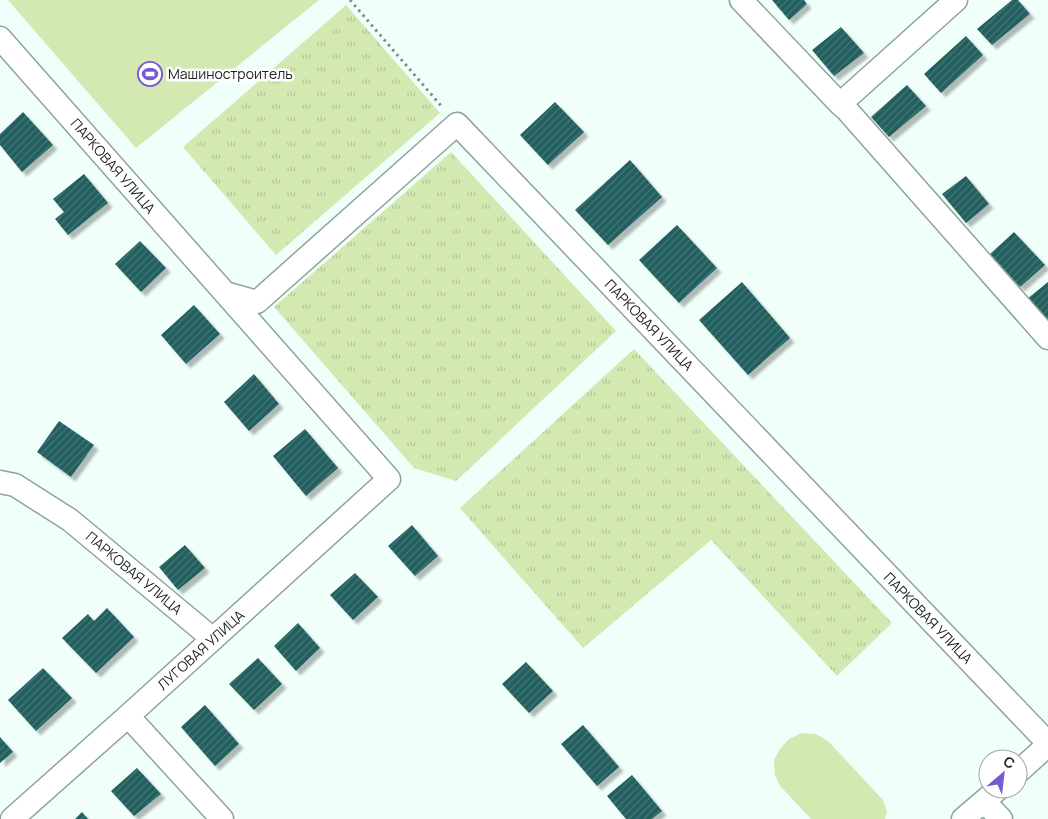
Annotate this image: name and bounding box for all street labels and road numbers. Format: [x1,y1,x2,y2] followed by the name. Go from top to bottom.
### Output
[67,114,160,217] street label: ПАРКОВАЯ УЛИЦА
[601,275,698,375] street label: ПАРКОВАЯ УЛИЦА
[82,527,187,619] street label: ПАРКОВАЯ УЛИЦА
[880,568,977,668] street label: ПАРКОВАЯ УЛИЦА
[153,605,248,694] street label: ЛУГОВАЯ УЛИЦА

